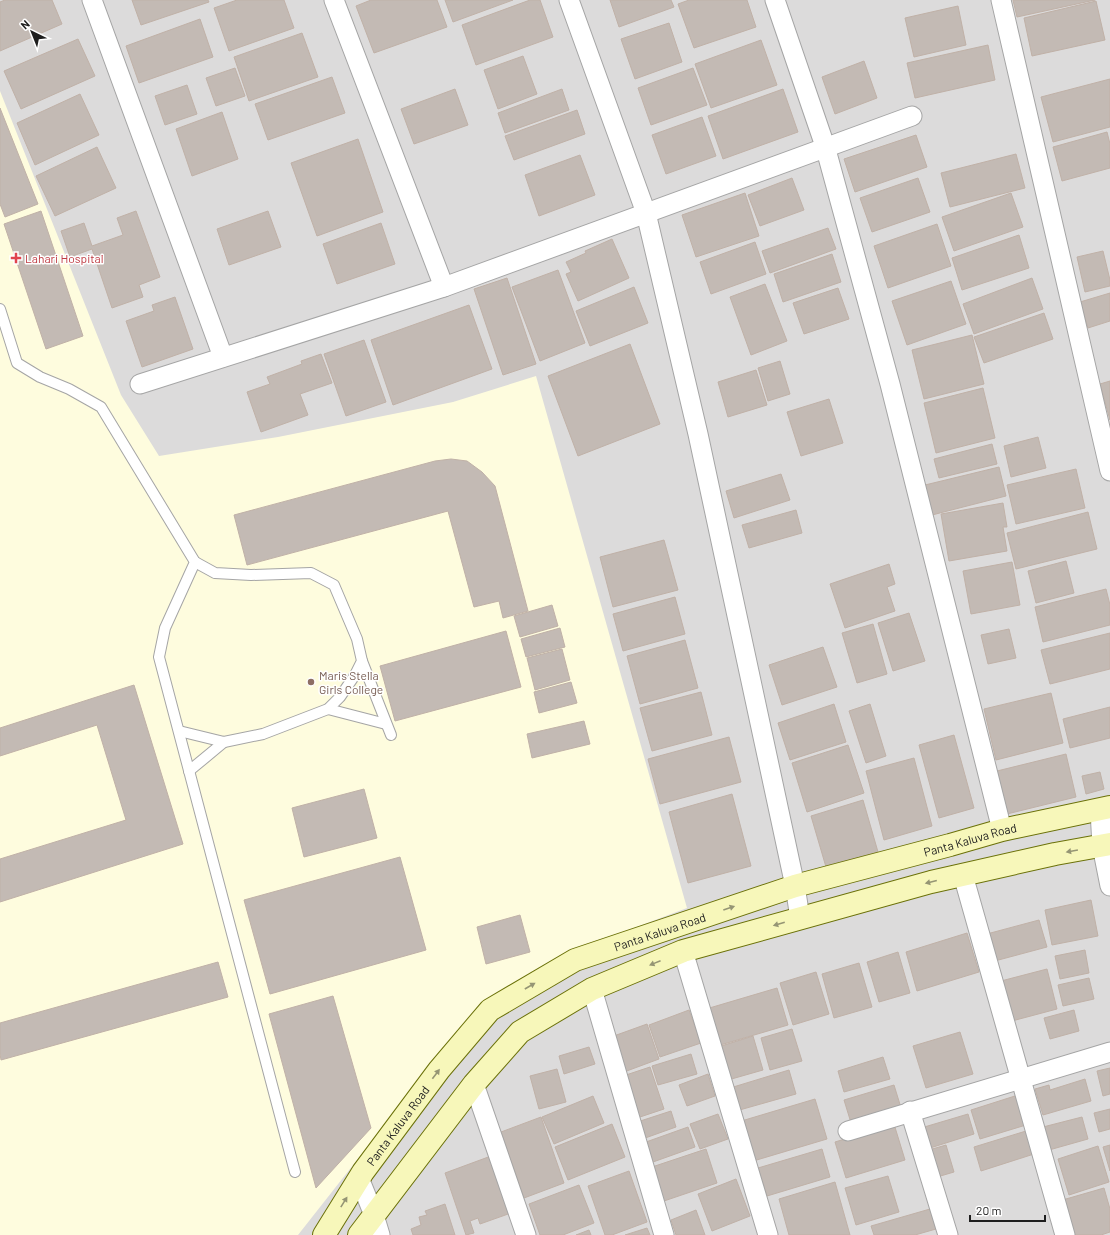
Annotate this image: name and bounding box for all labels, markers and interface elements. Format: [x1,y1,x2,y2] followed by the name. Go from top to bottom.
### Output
[12,12,52,52] north arrow
[18,17,32,32] text: N
[25,251,103,265] place label: Lahari Hospital
[10,252,22,264] marker: Lahari Hospital
[319,668,383,696] place label: Maris Stella Girls College
[306,677,316,687] marker: Maris Stella Girls College
[922,820,1018,859] street label: Panta Kaluva Road
[1066,849,1078,855] one-way arrow
[925,879,937,885] one-way arrow
[723,905,735,911] one-way arrow
[612,910,707,953] street label: Panta Kaluva Road
[773,922,785,928] one-way arrow
[649,960,660,966] one-way arrow
[524,983,536,990] one-way arrow
[432,1068,441,1079] one-way arrow
[363,1083,432,1168] street label: Panta Kaluva Road
[340,1197,348,1207] one-way arrow
[970,1197,1045,1223] scale bar
[976,1203,1002,1217] text: 20 m

